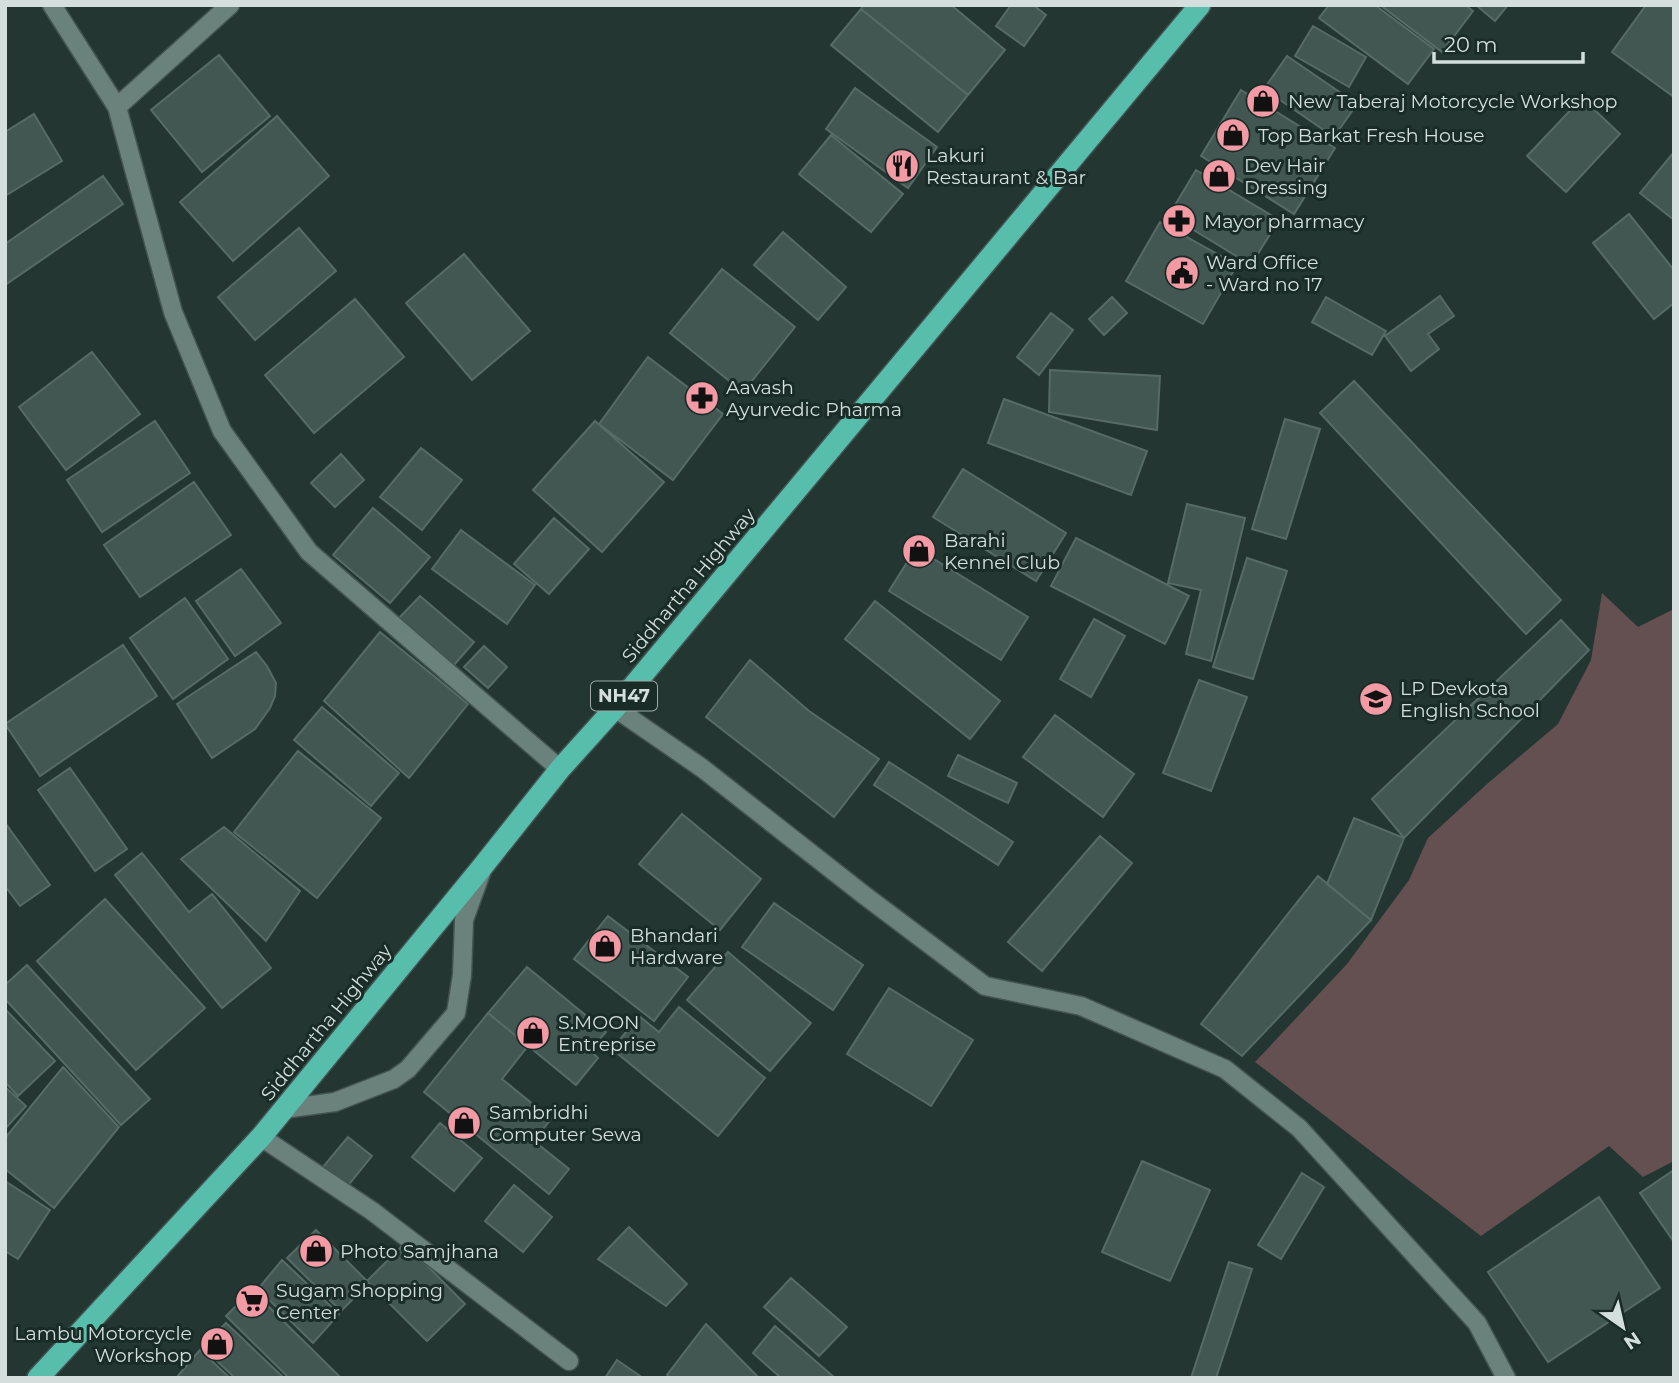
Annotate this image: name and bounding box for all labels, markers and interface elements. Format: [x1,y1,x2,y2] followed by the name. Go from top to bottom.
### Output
[1434,21,1583,65] scale bar
[1444,32,1498,57] text: 20 m
[1244,82,1282,120] shop icon: New Taberaj Motorcycle Workshop
[1288,90,1618,113] place label: New Taberaj Motorcycle Workshop
[1214,116,1252,154] shop icon: Top Barkat Fresh House
[1258,124,1484,147] place label: Top Barkat Fresh House
[926,144,1086,189] place label: Lakuri Restaurant & Bar
[883,147,921,185] restaurant icon: Lakuri Restaurant & Bar
[1244,154,1328,199] place label: Dev Hair Dressing
[1200,157,1238,195] shop icon: Dev Hair Dressing
[1160,202,1198,240] pharmacy icon: Mayor pharmacy
[1204,210,1365,233] place label: Mayor pharmacy
[1206,251,1323,296] place label: Ward Office - Ward no 17
[1163,254,1201,292] public building icon: Ward Office - Ward no 17
[726,376,902,421] place label: Aavash Ayurvedic Pharma
[683,379,721,417] pharmacy icon: Aavash Ayurvedic Pharma
[617,503,760,667] street label: Siddhartha Highway
[944,529,1060,574] place label: Barahi Kennel Club
[900,532,938,570] shop icon: Barahi Kennel Club
[1400,677,1540,722] place label: LP Devkota English School
[1357,680,1395,718] school or university icon: LP Devkota English School
[591,682,657,710] road number: NH47
[630,924,723,969] place label: Bhandari Hardware
[586,927,624,965] shop icon: Bhandari Hardware
[256,939,397,1105] street label: Siddhartha Highway
[558,1011,656,1056] place label: S.MOON Entreprise
[514,1014,552,1052] shop icon: S.MOON Entreprise
[489,1101,642,1146] place label: Sambridhi Computer Sewa
[445,1104,483,1142] shop icon: Sambridhi Computer Sewa
[297,1232,335,1270] shop icon: Photo Samjhana
[340,1240,499,1263] place label: Photo Samjhana
[276,1279,443,1324] place label: Sugam Shopping Center
[233,1282,271,1320] supermarket icon: Sugam Shopping Center
[1588,1292,1658,1362] north arrow
[14,1322,192,1367] place label: Lambu Motorcycle Workshop
[198,1325,236,1363] shop icon: Lambu Motorcycle Workshop
[1619,1327,1645,1355] text: N

